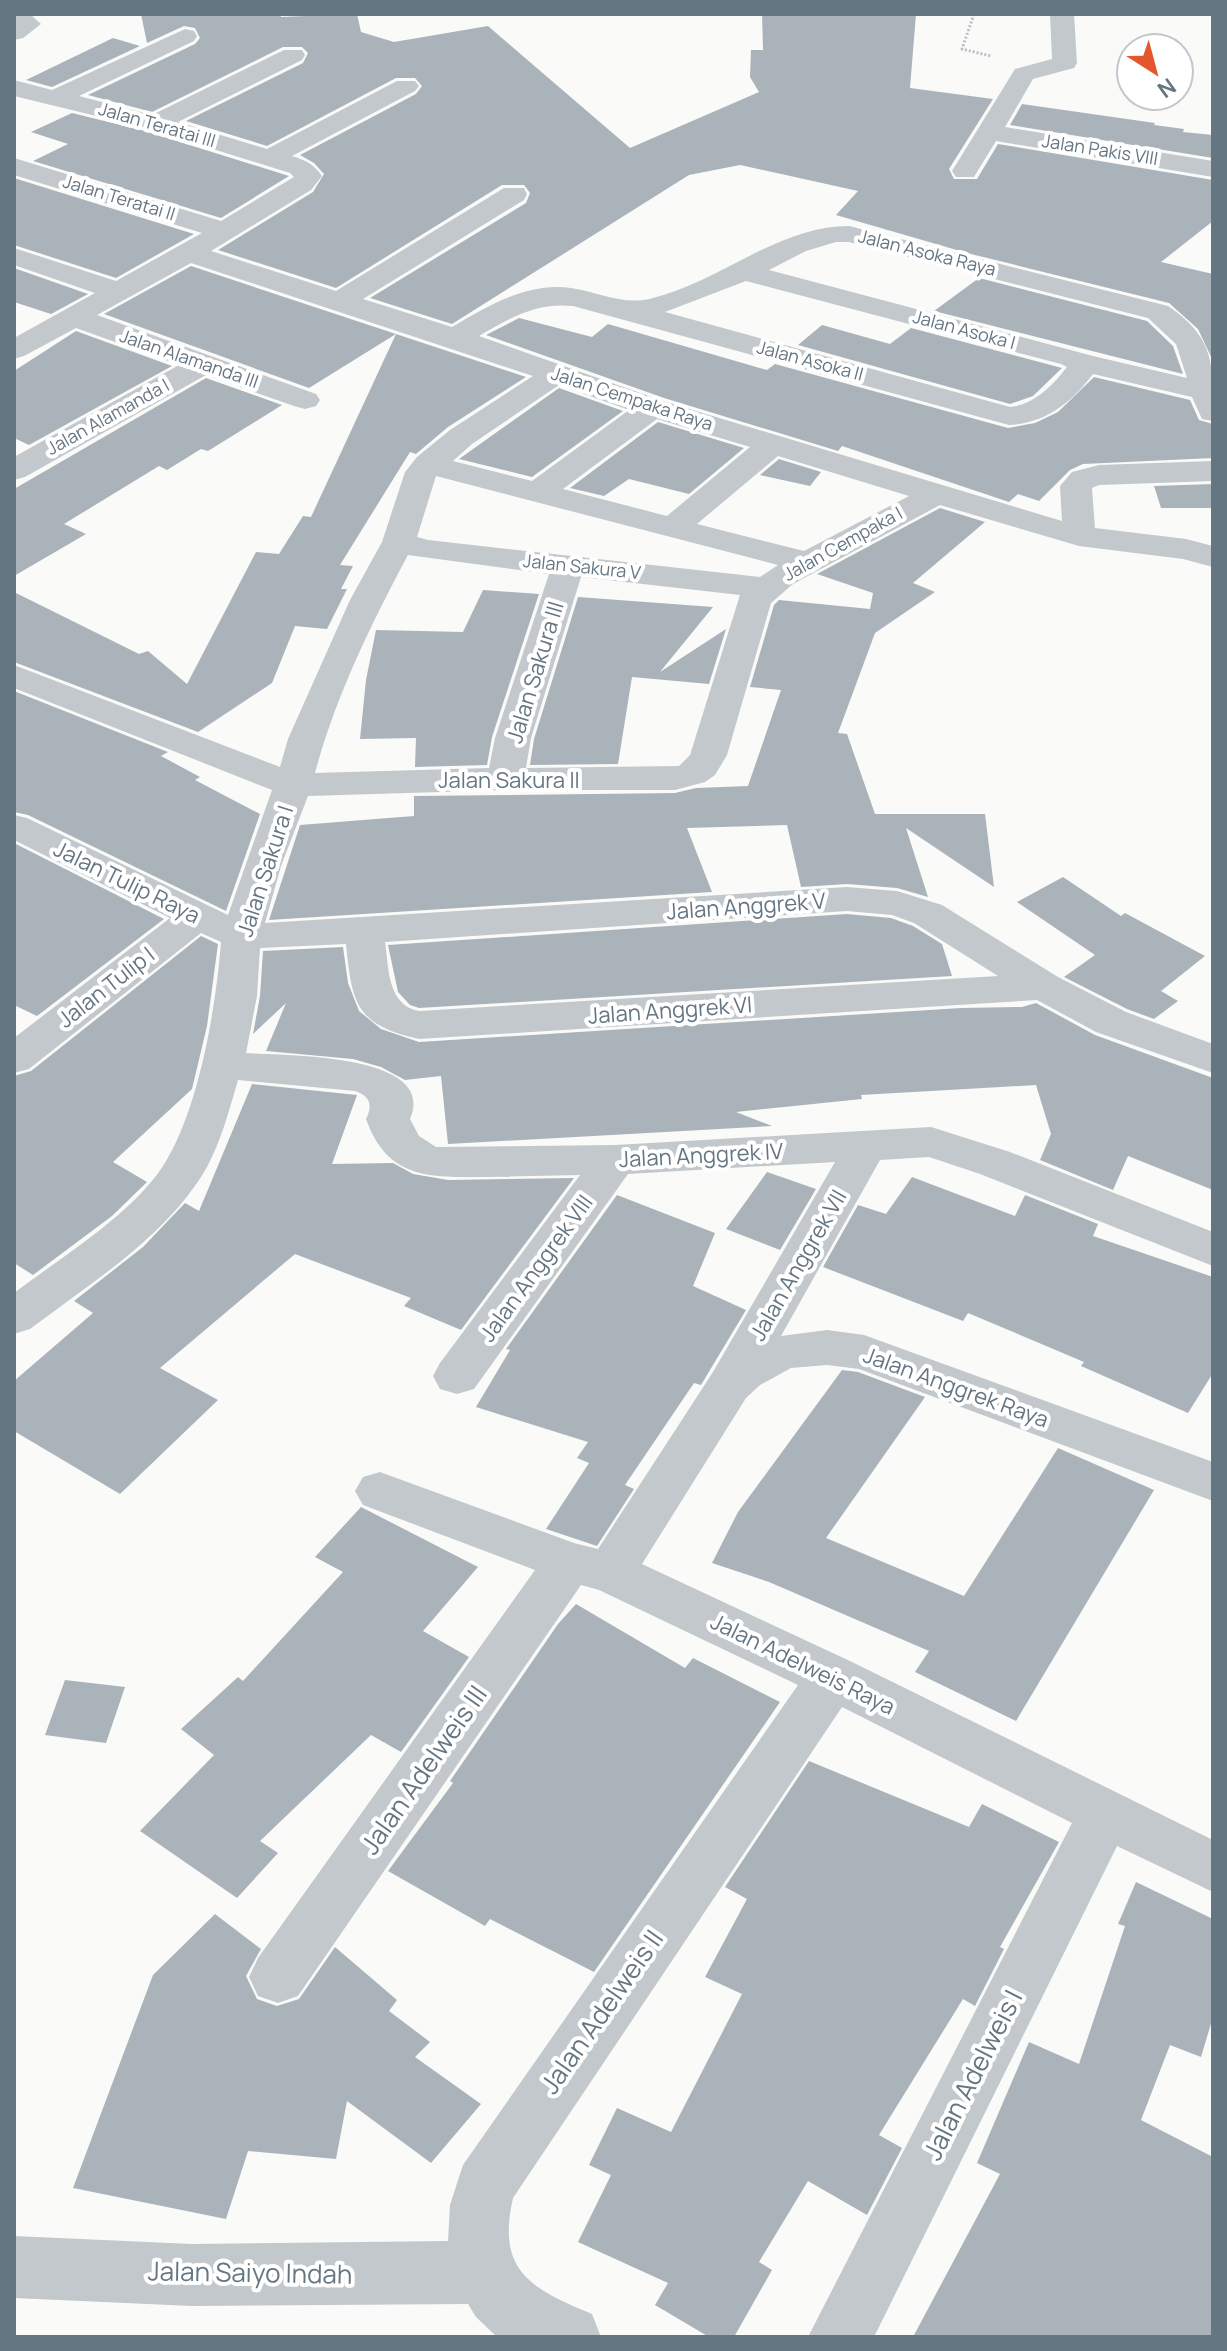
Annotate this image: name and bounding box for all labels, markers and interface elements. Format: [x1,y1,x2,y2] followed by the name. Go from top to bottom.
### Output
[1115,32,1195,112] north arrow
[1152,71,1182,105] text: N
[96,96,218,152] street label: Jalan Teratai III
[1041,128,1160,170] street label: Jalan Pakis VIII
[60,169,178,226] street label: Jalan Teratai II
[856,223,998,281] street label: Jalan Asoka Raya
[910,304,1018,354] street label: Jalan Asoka I
[117,323,262,393] street label: Jalan Alamanda III
[754,334,866,386] street label: Jalan Asoka II
[549,361,716,435] street label: Jalan Cempaka Raya
[42,372,173,460] street label: Jalan Alamanda I
[779,500,906,586] street label: Jalan Cempaka I
[522,548,642,584] street label: Jalan Sakura V
[499,598,571,746] street label: Jalan Sakura III
[438,765,580,795] street label: Jalan Sakura II
[230,802,300,940] street label: Jalan Sakura I
[49,834,205,930] street label: Jalan Tulip Raya
[665,885,827,927] street label: Jalan Anggrek V
[51,940,161,1034] street label: Jalan Tulip I
[587,989,753,1031] street label: Jalan Anggrek VI
[618,1136,785,1174] street label: Jalan Anggrek IV
[743,1184,853,1346] street label: Jalan Anggrek VII
[472,1188,600,1348] street label: Jalan Anggrek VIII
[859,1340,1053,1434] street label: Jalan Anggrek Raya
[706,1606,900,1722] street label: Jalan Adelweis Raya
[351,1678,495,1861] street label: Jalan Adelweis III
[531,1922,671,2101] street label: Jalan Adelweis II
[914,1983,1030,2166] street label: Jalan Adelweis I
[147,2252,353,2292] street label: Jalan Saiyo Indah

